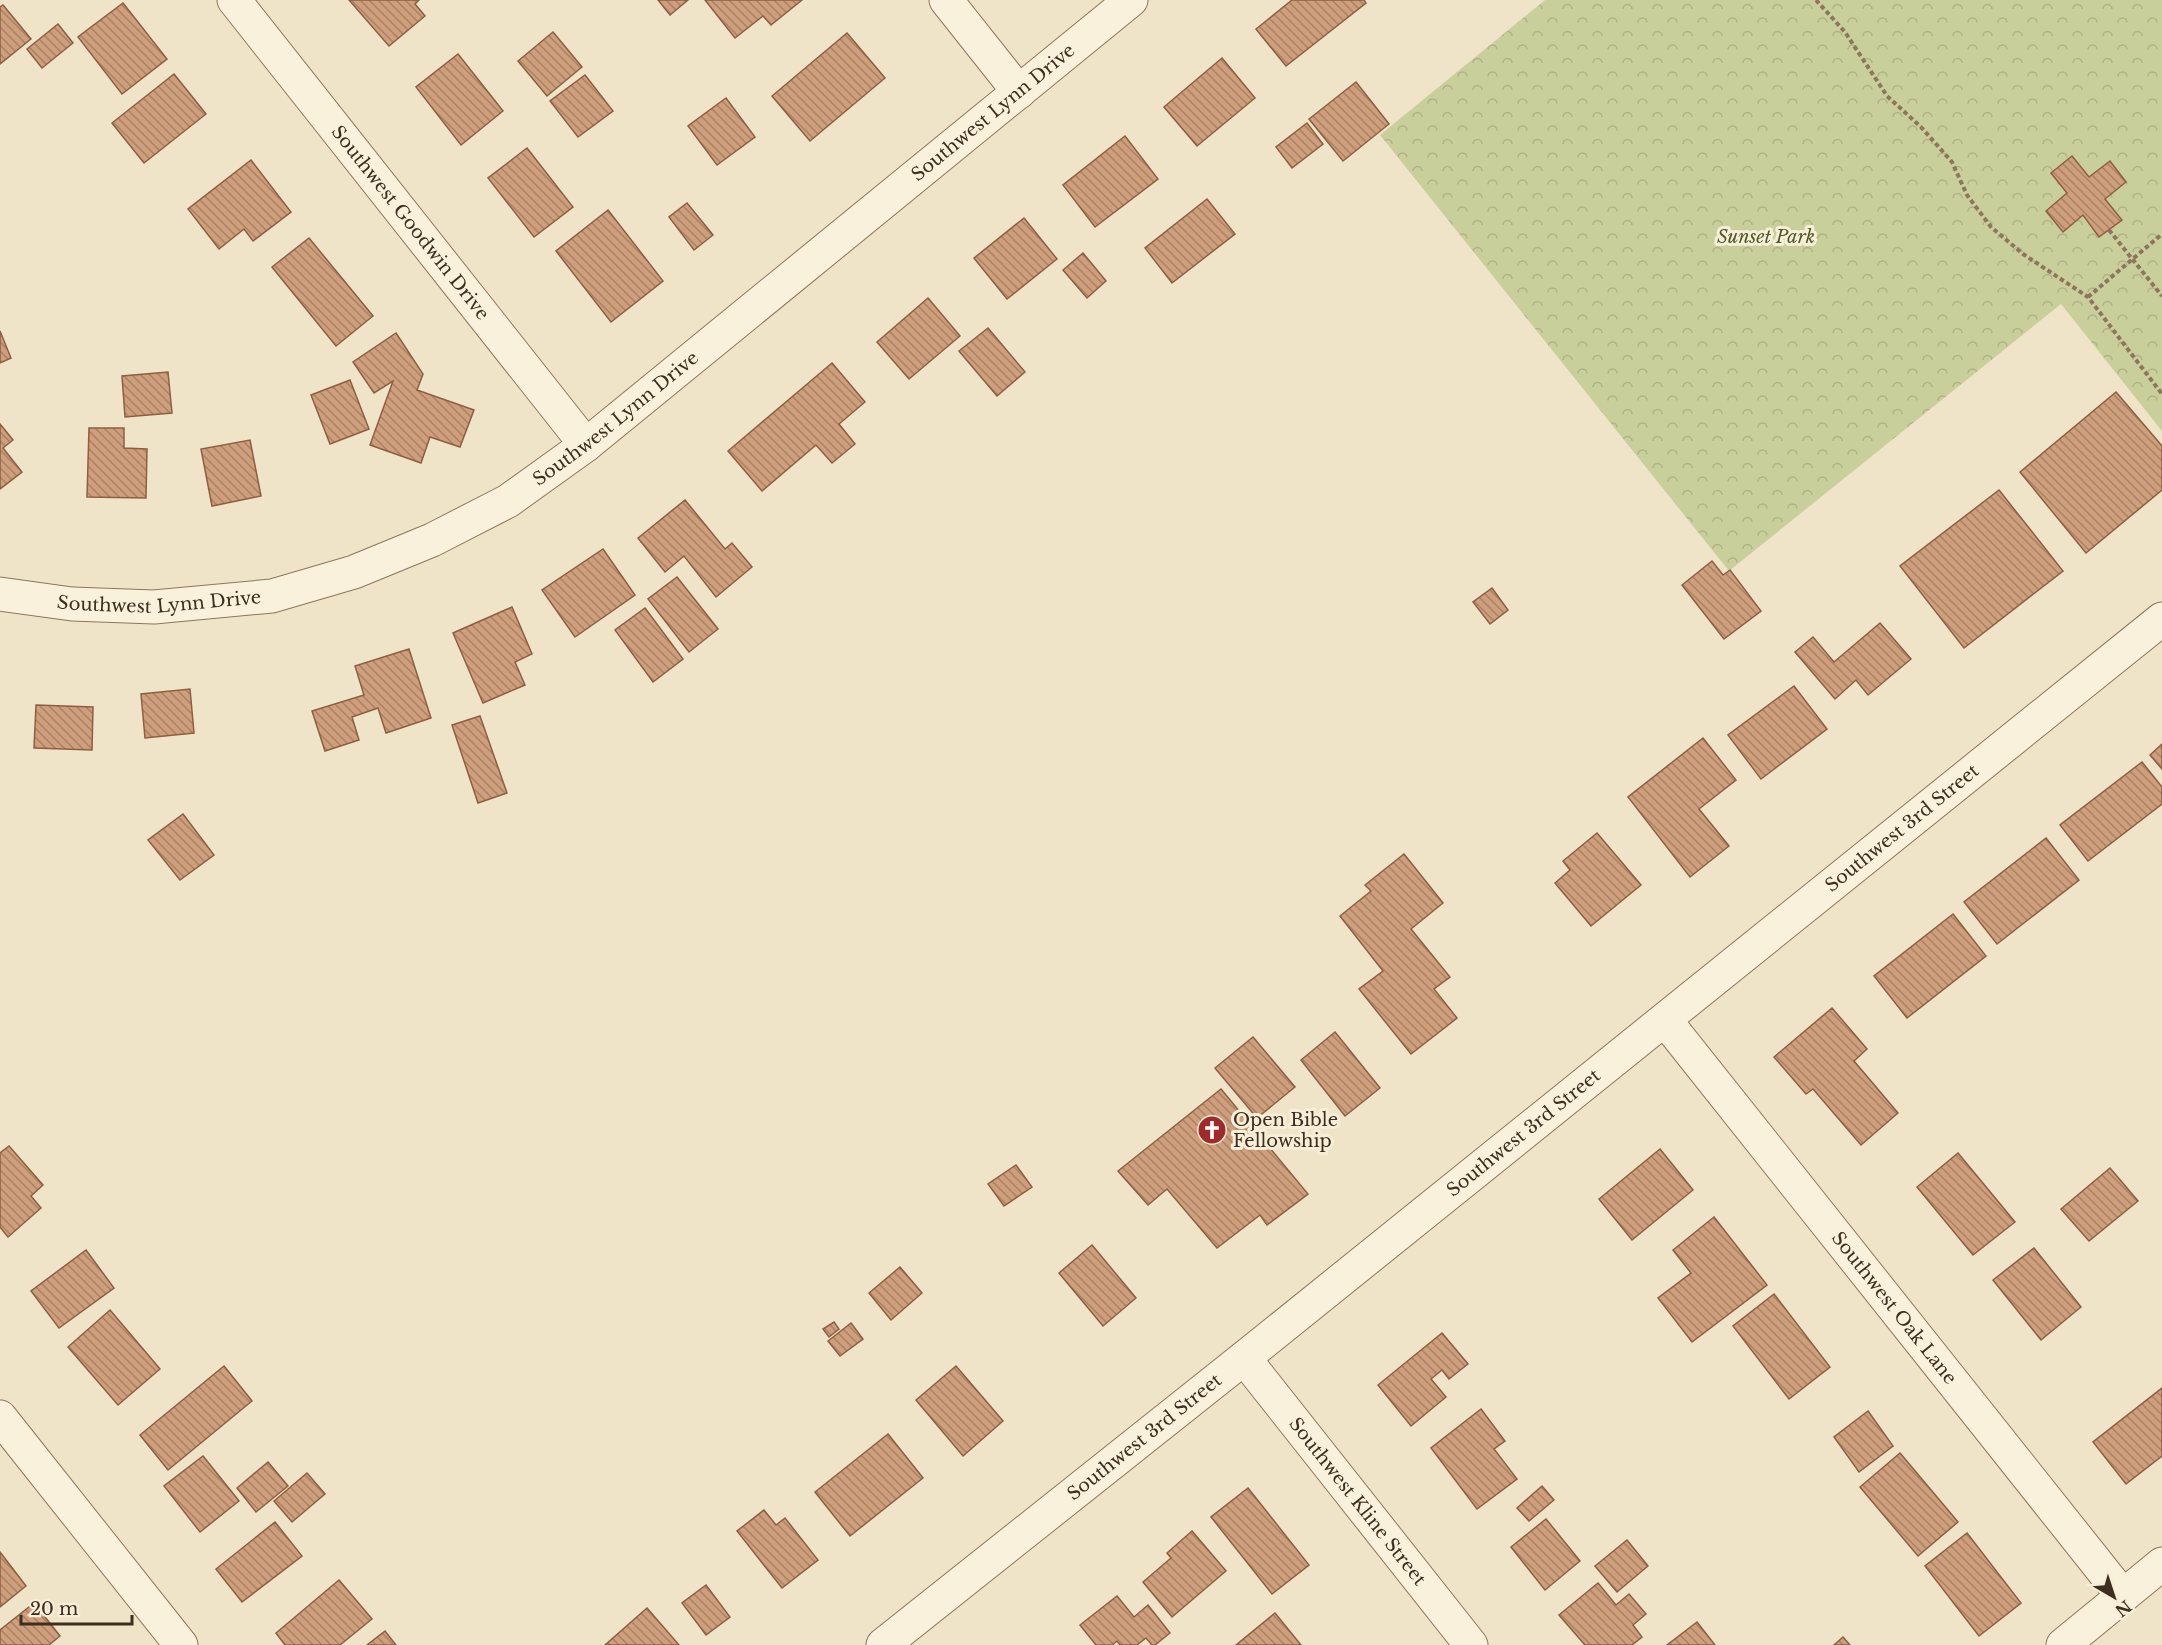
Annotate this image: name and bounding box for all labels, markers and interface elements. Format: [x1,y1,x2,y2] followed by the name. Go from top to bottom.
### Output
[907,39,1079,186] street label: Southwest Lynn Drive
[327,121,494,324] street label: Southwest Goodwin Drive
[1717,226,1815,248] park label: Sunset Park
[529,347,703,491] street label: Southwest Lynn Drive
[56,586,262,618] street label: Southwest Lynn Drive
[1821,760,1983,897] street label: Southwest 3rd Street
[1442,1064,1605,1201] street label: Southwest 3rd Street
[1233,1109,1338,1152] place label: Open Bible Fellowship
[1196,1114,1228,1146] church icon: Open Bible Fellowship
[1827,1227,1961,1389] street label: Southwest Oak Lane
[1063,1369,1226,1505] street label: Southwest 3rd Street
[1284,1413,1431,1590] street label: Southwest Kline Street
[2084,1567,2144,1627] north arrow
[21,1588,132,1626] scale bar
[2111,1596,2136,1621] text: N
[30,1598,78,1620] text: 20 m

